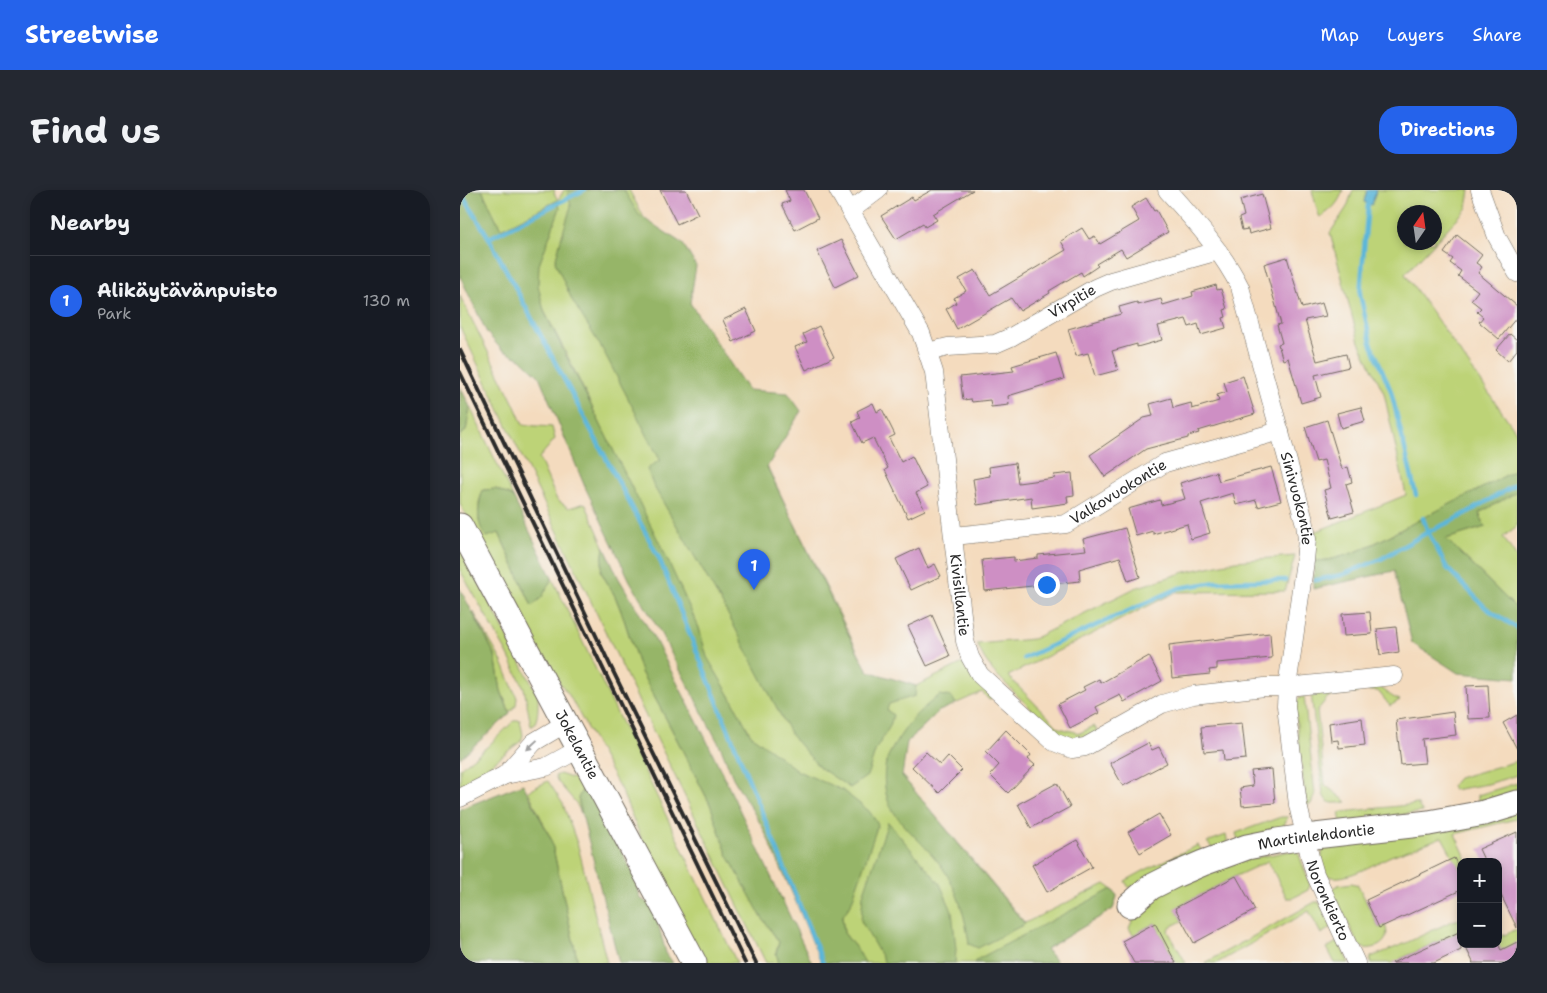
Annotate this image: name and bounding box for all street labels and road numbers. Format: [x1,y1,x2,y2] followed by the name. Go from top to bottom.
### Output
[1045,280,1100,323] street label: Virpitie
[1276,449,1317,546] street label: Sinivuokontie
[1066,454,1170,529] street label: Valkovuokontie
[945,553,974,637] street label: Kivisillantie
[550,706,604,783] street label: Jokelantie
[1256,819,1376,855] street label: Martinlehdontie
[1301,857,1354,944] street label: Noronkierto

